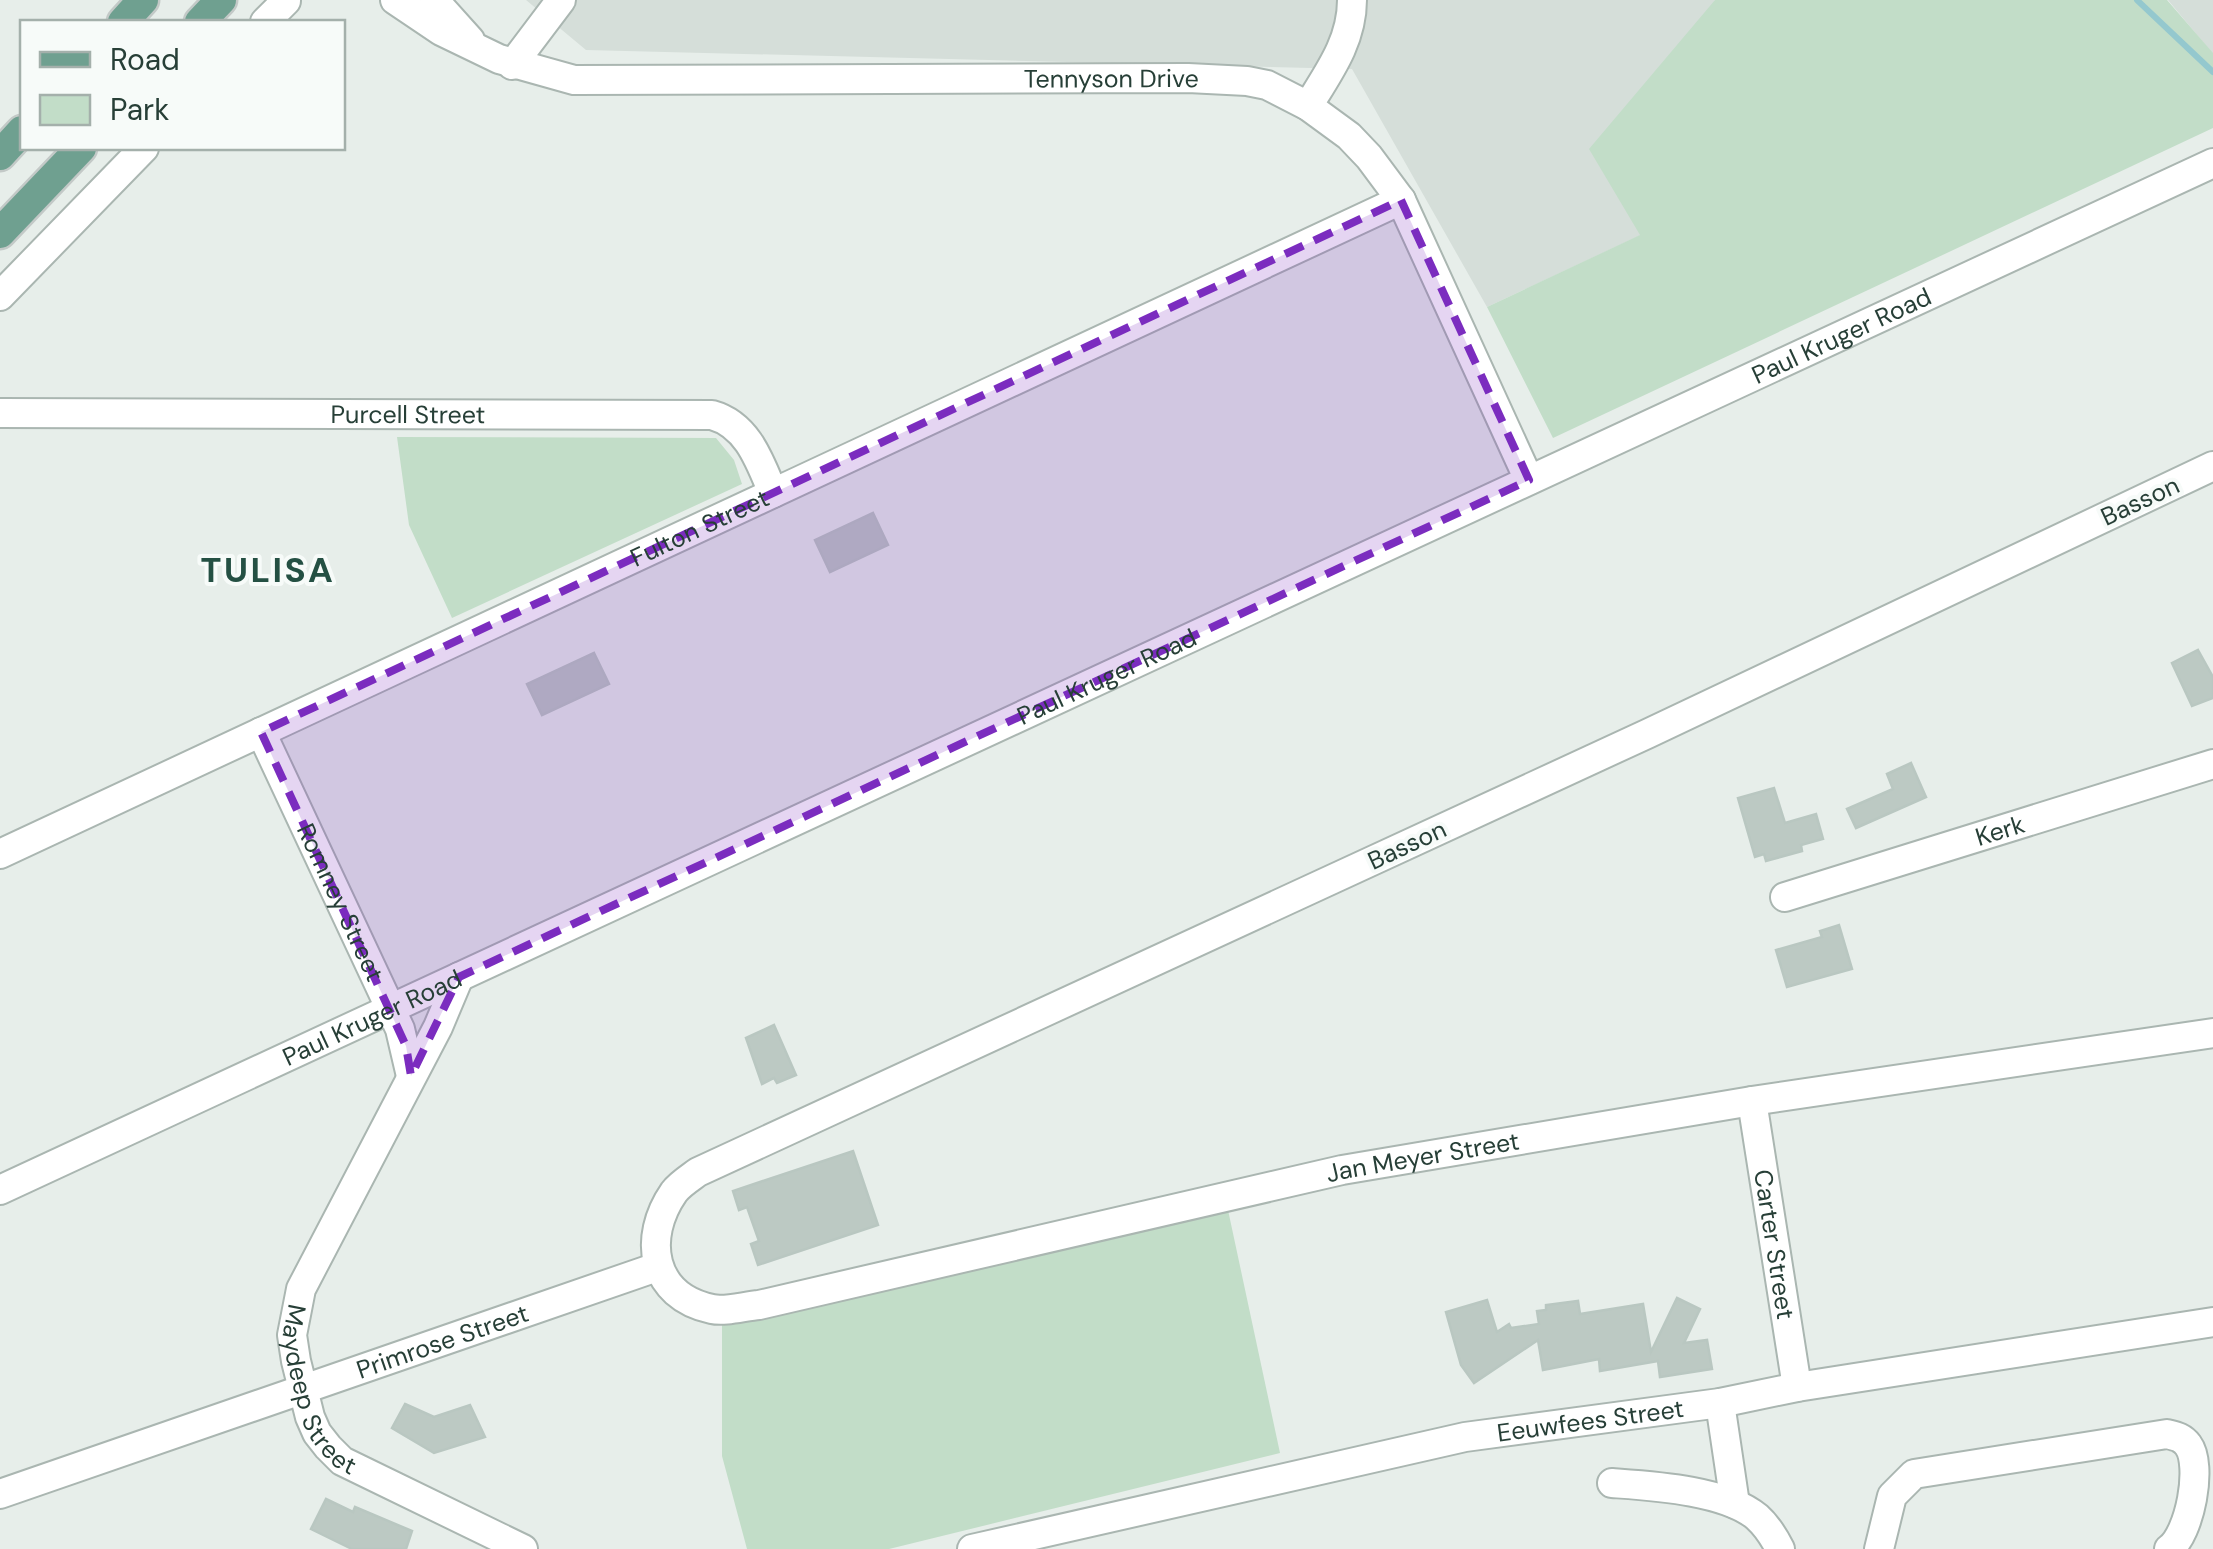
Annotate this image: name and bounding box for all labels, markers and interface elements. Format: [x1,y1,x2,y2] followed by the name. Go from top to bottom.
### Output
[20,20,345,150] legend
[110,40,180,79] text: Road
[1024,61,1200,95] street label: Tennyson Drive
[110,90,169,129] text: Park
[1746,280,1936,391] street label: Paul Kruger Road
[331,397,485,431] street label: Purcell Street
[2095,469,2185,533] street label: Basson
[625,481,774,574] street label: Fulton Street
[201,547,335,593] district label: TULISA
[1012,621,1202,732] street label: Paul Kruger Road
[1971,807,2029,853] street label: Kerk
[1362,813,1452,877] street label: Basson
[290,818,392,987] street label: Romney Street
[277,962,467,1073] street label: Paul Kruger Road
[1323,1124,1522,1190] street label: Jan Meyer Street
[1746,1167,1803,1322] street label: Carter Street
[352,1296,533,1386] street label: Primrose Street
[275,1301,362,1482] street label: Maydeep Street
[1495,1391,1686,1449] street label: Eeuwfees Street

